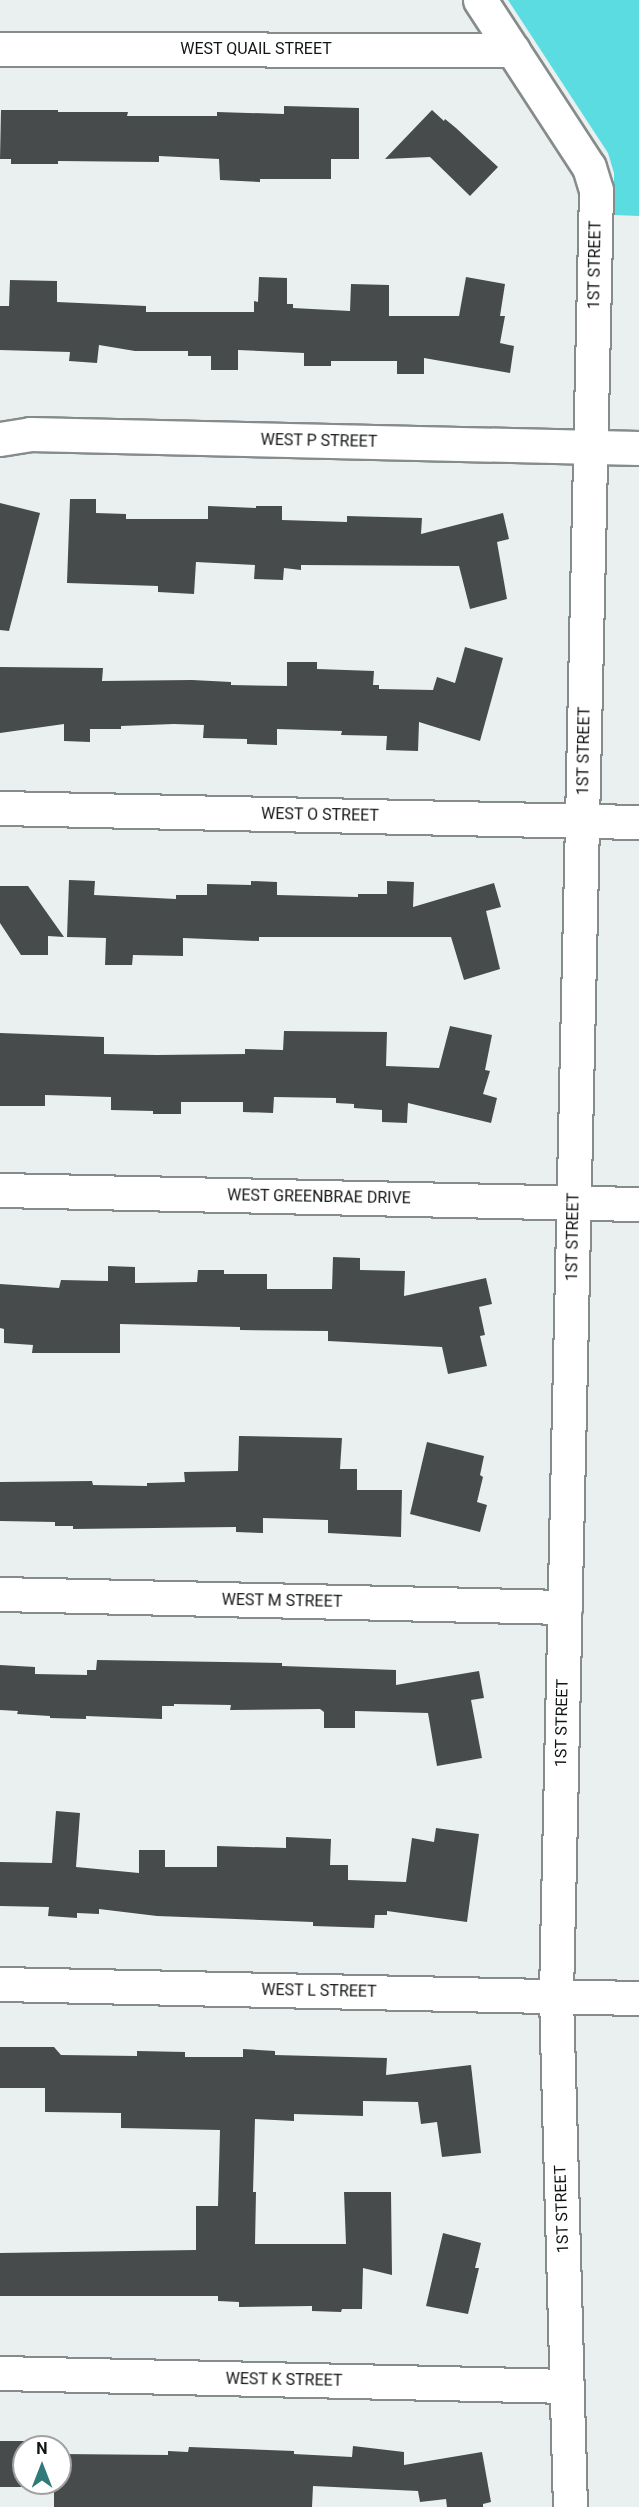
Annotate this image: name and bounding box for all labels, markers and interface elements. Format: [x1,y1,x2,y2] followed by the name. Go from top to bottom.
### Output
[180,39,332,59] street label: WEST QUAIL STREET
[585,220,605,310] street label: 1ST STREET
[260,430,378,452] street label: WEST P STREET
[574,706,594,796] street label: 1ST STREET
[261,804,379,826] street label: WEST O STREET
[227,1186,411,1208] street label: WEST GREENBRAE DRIVE
[563,1192,583,1282] street label: 1ST STREET
[221,1590,343,1612] street label: WEST M STREET
[552,1678,572,1768] street label: 1ST STREET
[261,1980,377,2002] street label: WEST L STREET
[551,2164,573,2254] street label: 1ST STREET
[225,2369,343,2391] street label: WEST K STREET
[12,2435,72,2495] north arrow
[36,2439,48,2458] text: N

